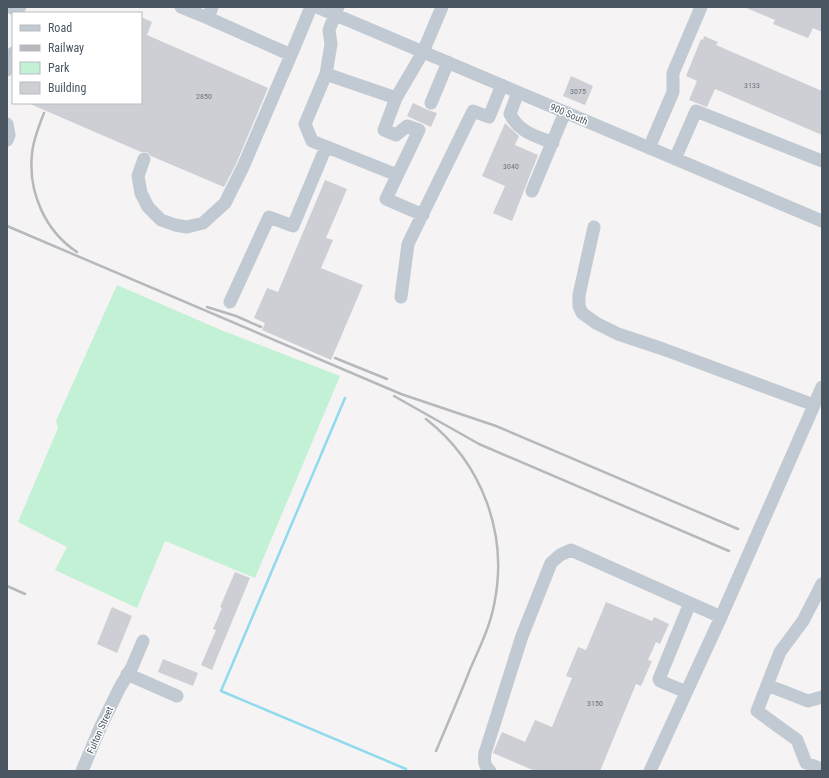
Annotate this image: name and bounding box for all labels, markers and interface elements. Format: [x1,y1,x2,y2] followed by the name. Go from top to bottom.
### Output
[12,12,142,104] legend
[48,21,72,35] text: Road
[48,41,84,55] text: Railway
[48,61,70,75] text: Park
[48,81,86,95] text: Building
[744,81,760,90] house number: 3133
[570,87,586,96] house number: 3075
[196,92,212,101] house number: 2850
[548,101,590,127] street label: 900 South
[503,162,519,171] house number: 3040
[587,699,603,708] house number: 3150
[85,705,115,755] street label: Fulton Street

